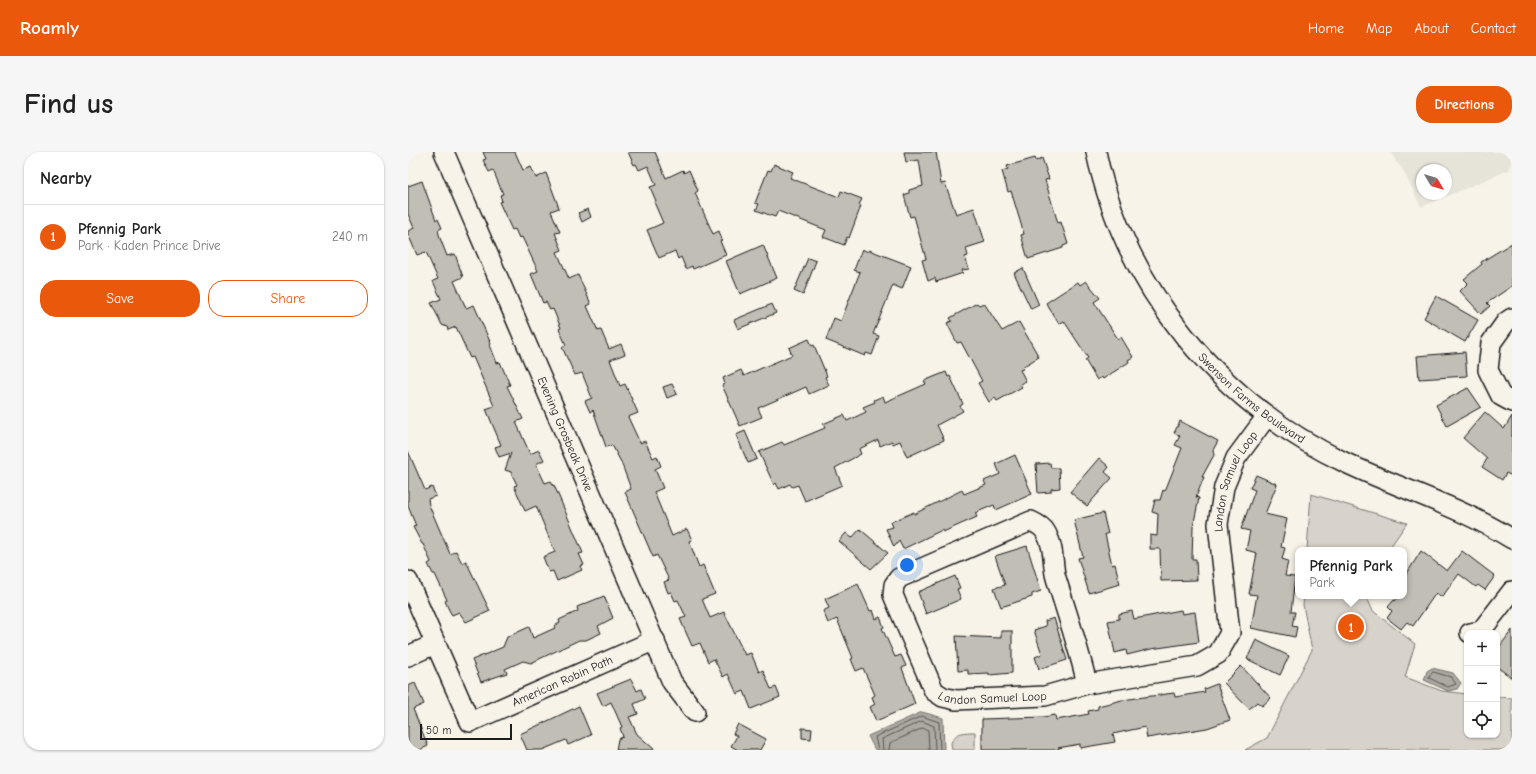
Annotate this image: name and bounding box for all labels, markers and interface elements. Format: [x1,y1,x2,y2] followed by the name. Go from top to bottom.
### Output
[20,17,79,39] text: Roamly
[1308,20,1344,37] text: Home
[1366,20,1392,37] text: Map
[1414,20,1449,37] text: About
[1471,20,1516,37] text: Contact
[1416,86,1512,123] button: Directions
[24,88,113,120] text: Find us
[1416,164,1452,200] north arrow
[40,169,91,188] text: Nearby
[78,220,161,238] text: Pfennig Park
[50,229,56,244] text: 1
[332,229,368,244] text: 240 m
[78,238,220,253] text: Park · Kaden Prince Drive
[40,280,200,317] button: Save
[208,280,368,317] button: Share
[1195,350,1308,446] street label: Swenson Farms Boulevard
[535,375,596,493] street label: Evening Grosbeak Drive
[1211,428,1260,533] street label: Landon Samuel Loop
[1295,547,1407,599] popup
[897,555,917,575] your location
[1310,557,1392,575] text: Pfennig Park
[1310,575,1334,590] text: Park
[1338,612,1364,642] pin: 1
[1464,630,1500,738] map controls
[1464,630,1500,666] button: +
[510,653,615,709] street label: American Robin Path
[1464,666,1500,702] button: −
[935,689,1047,707] street label: Landon Samuel Loop
[1464,702,1500,738] button: locate
[420,722,512,741] scale bar
[426,724,451,737] text: 50 m

